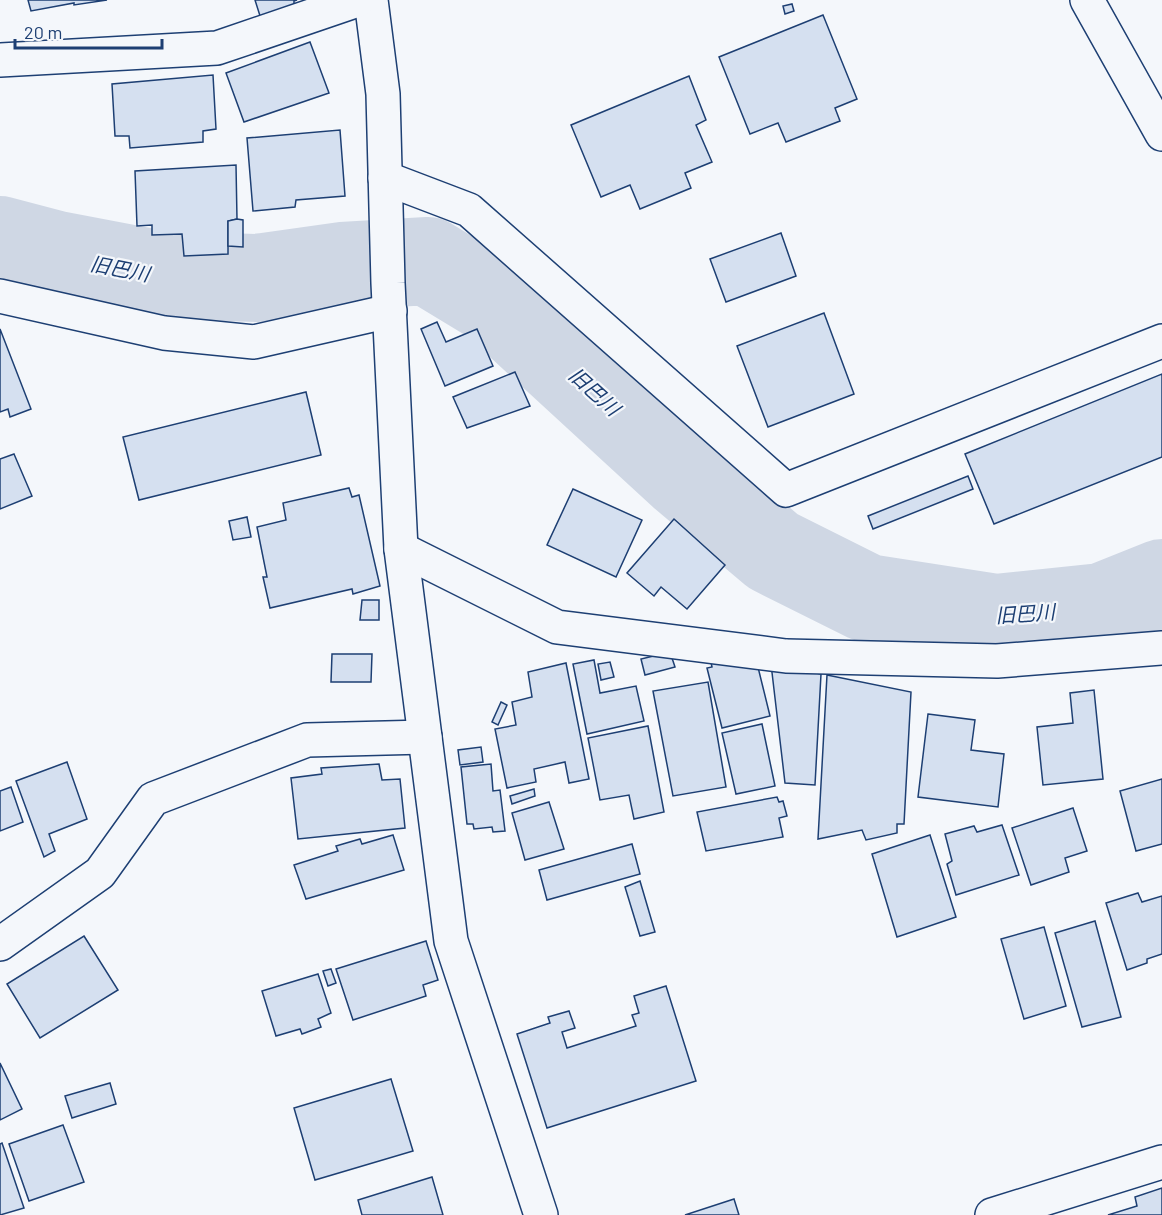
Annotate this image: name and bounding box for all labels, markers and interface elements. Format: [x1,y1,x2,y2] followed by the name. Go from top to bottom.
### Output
[15,12,162,50] scale bar
[24,21,62,43] text: 20 m
[88,250,154,286] water label: 旧巴川
[565,362,627,421] water label: 旧巴川
[994,599,1058,627] water label: 旧巴川

